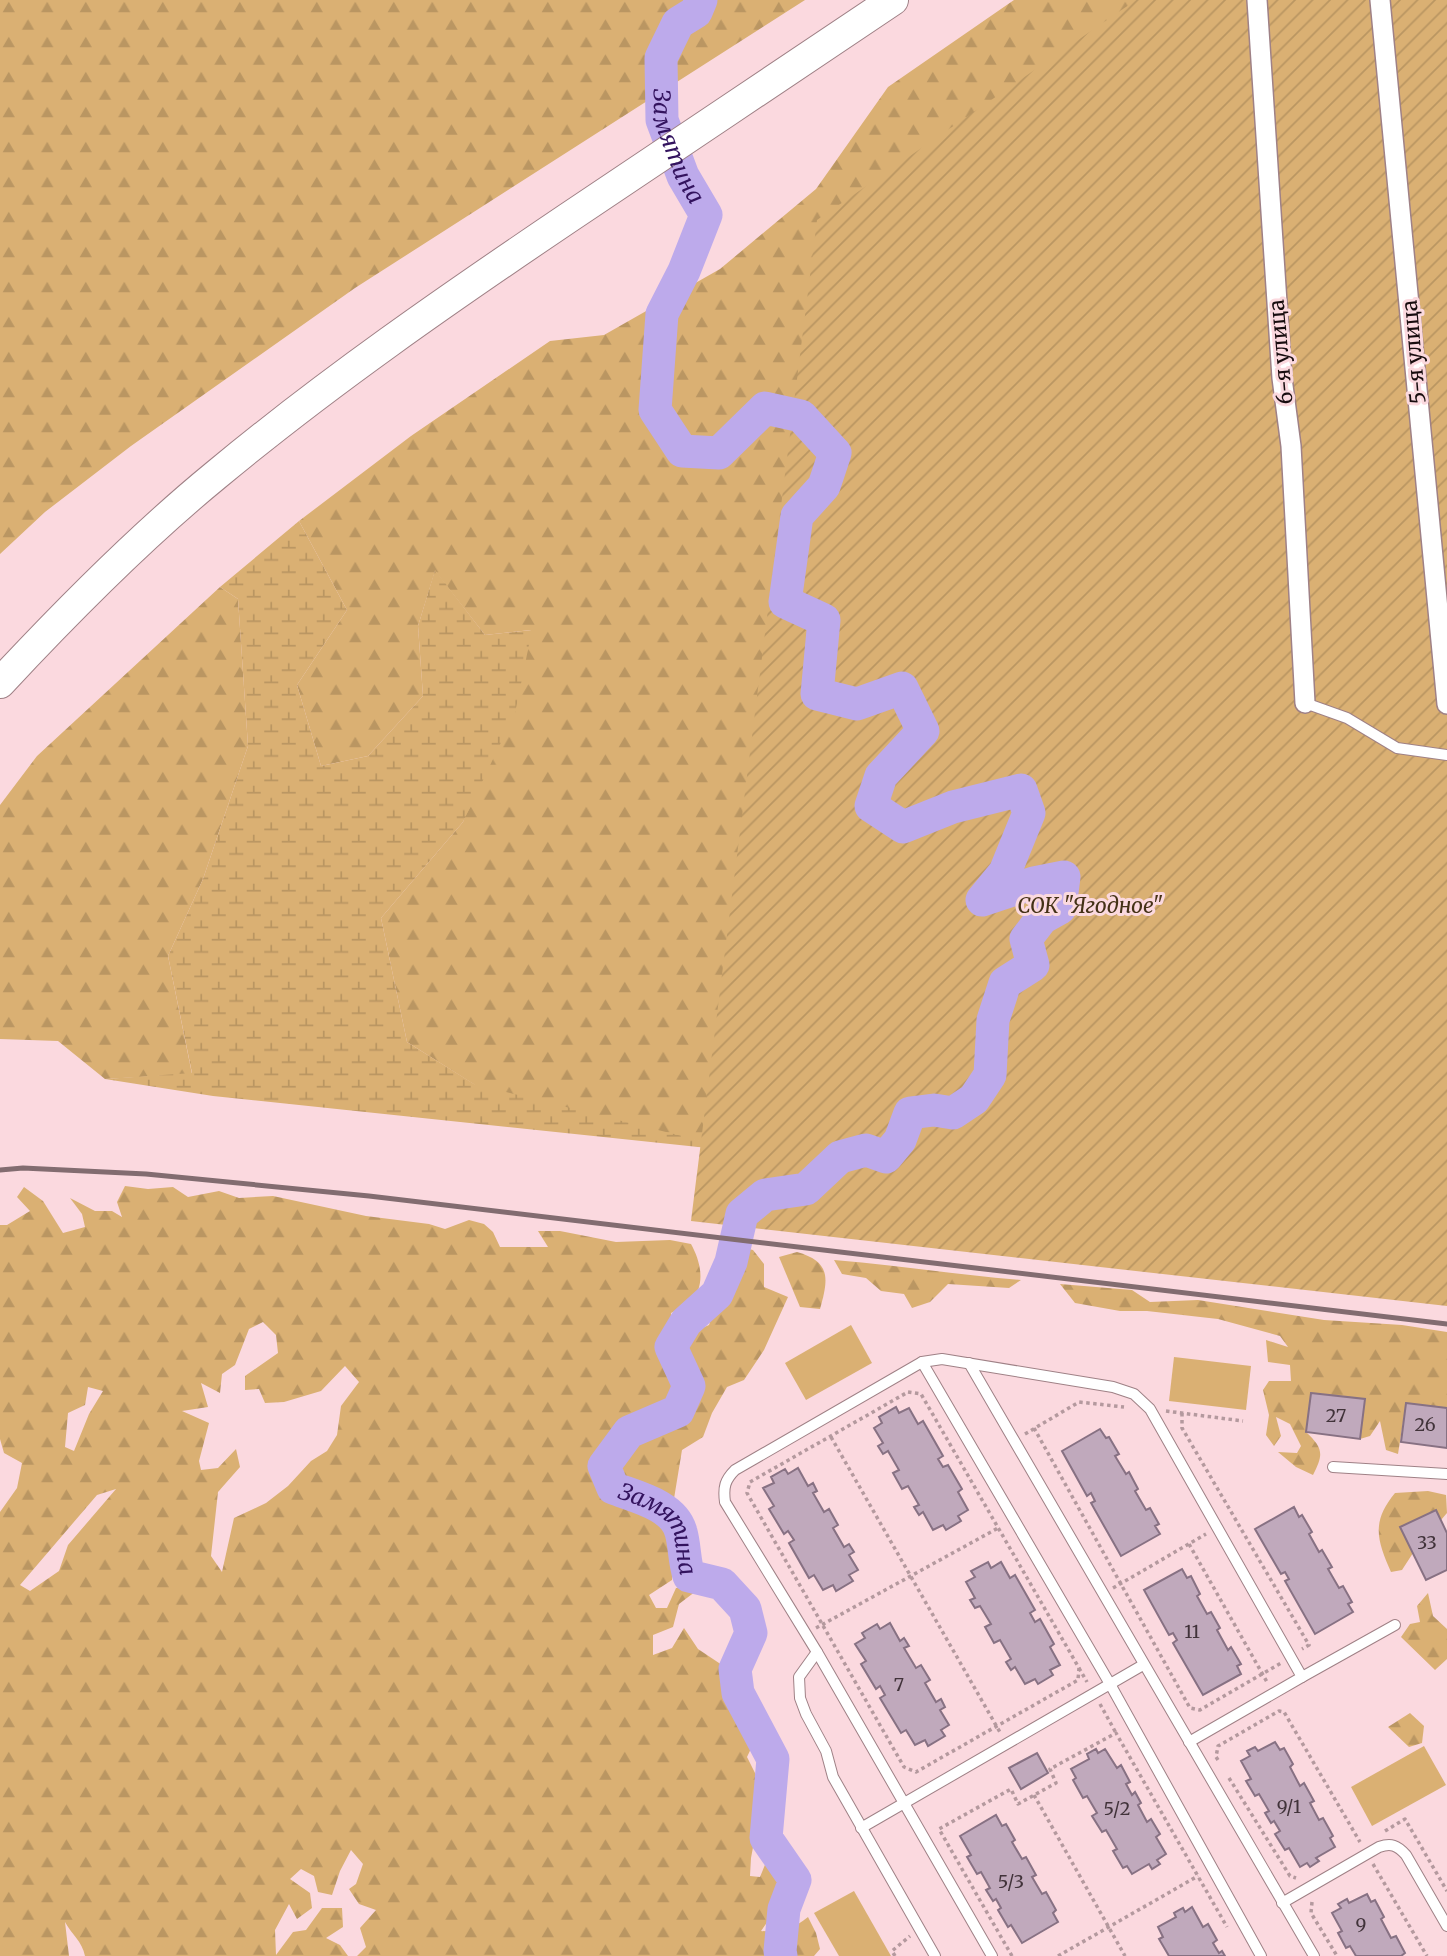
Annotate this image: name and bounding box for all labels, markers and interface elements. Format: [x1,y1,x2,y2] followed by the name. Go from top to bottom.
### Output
[647,88,711,209] water label: Замятина
[1262,299,1299,405] street label: 6-я улица
[1396,299,1431,405] street label: 5-я улица
[1017,892,1163,919] park label: СОК "Ягодное"
[1326,1404,1346,1427] house number: 27
[1414,1413,1436,1436] house number: 26
[614,1476,703,1578] water label: Замятина
[1417,1531,1437,1554] house number: 33
[1184,1620,1200,1643] house number: 11
[894,1673,904,1696] house number: 7
[1277,1795,1301,1818] house number: 9/1
[1104,1797,1130,1820] house number: 5/2
[998,1870,1024,1893] house number: 5/3
[1356,1913,1366,1936] house number: 9

